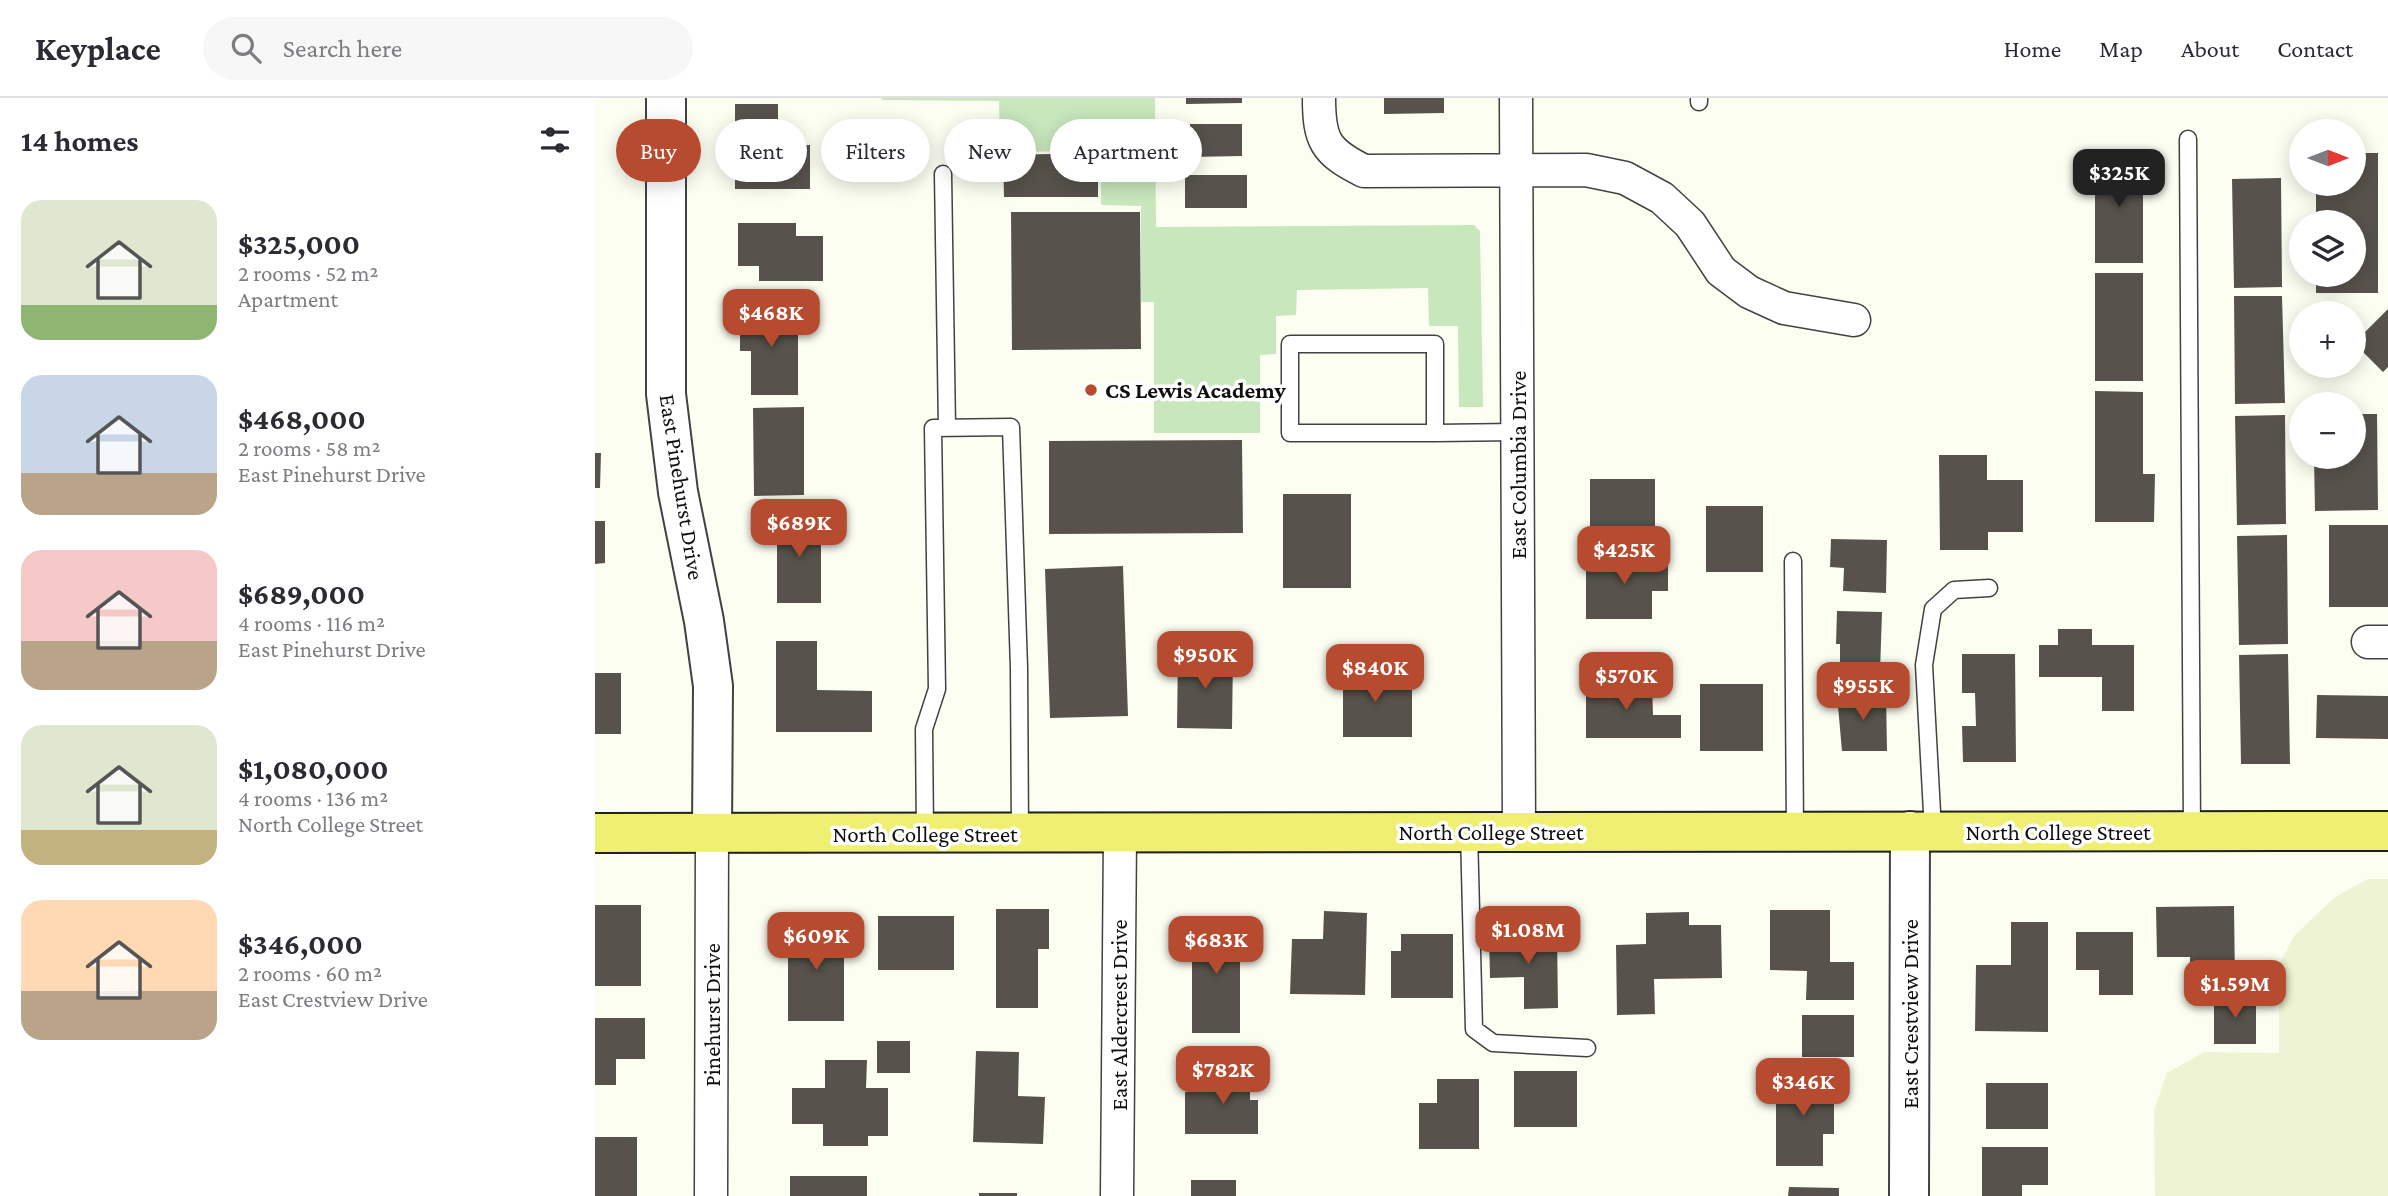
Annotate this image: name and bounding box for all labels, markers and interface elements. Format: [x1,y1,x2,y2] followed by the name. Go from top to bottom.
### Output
[203,17,693,80] search box
[227,29,265,67] icon: search
[35,30,161,67] text: Keyplace
[283,34,402,63] text: Search here
[2004,35,2061,62] text: Home
[2099,35,2143,62] text: Map
[2181,35,2239,62] text: About
[2277,35,2353,62] text: Contact
[616,119,701,182] chip: Buy
[715,119,807,182] chip: Rent
[821,119,930,182] chip: Filters
[944,119,1036,182] chip: New
[1050,119,1202,182] chip: Apartment
[2289,119,2366,196] north arrow
[2289,119,2366,469] map controls
[536,121,574,159] icon: filters
[21,124,139,157] text: 14 homes
[2070,150,2168,209] pin: $325K
[2089,159,2149,185] text: $325K
[2289,210,2366,287] button: layers
[238,227,360,260] text: $325,000
[77,228,161,312] icon: home
[238,260,378,286] text: 2 rooms · 52 m²
[238,286,338,312] text: Apartment
[722,289,820,349] pin: $468K
[739,299,803,325] text: $468K
[2289,301,2366,378] button: +
[1505,371,1531,559] street label: East Columbia Drive
[1105,377,1286,403] place label: CS Lewis Academy
[1083,382,1099,398] marker: CS Lewis Academy
[654,392,710,582] street label: East Pinehurst Drive
[2289,392,2366,469] button: −
[238,402,366,435] text: $468,000
[77,403,161,487] icon: home
[238,435,380,461] text: 2 rooms · 58 m²
[238,461,426,487] text: East Pinehurst Drive
[750,500,848,559] pin: $689K
[767,509,831,535] text: $689K
[1575,526,1673,586] pin: $425K
[1593,536,1655,562] text: $425K
[238,577,365,610] text: $689,000
[77,578,161,662] icon: home
[238,610,385,636] text: 4 rooms · 116 m²
[1156,632,1254,691] pin: $950K
[238,636,426,662] text: East Pinehurst Drive
[1173,641,1237,667] text: $950K
[1326,644,1424,704] pin: $840K
[1577,652,1675,712] pin: $570K
[1342,654,1408,680] text: $840K
[1595,662,1657,688] text: $570K
[1814,662,1912,722] pin: $955K
[1833,672,1893,698] text: $955K
[238,752,388,785] text: $1,080,000
[77,753,161,837] icon: home
[238,785,388,811] text: 4 rooms · 136 m²
[238,811,423,837] text: North College Street
[1398,819,1584,845] street label: North College Street
[1965,819,2151,845] street label: North College Street
[832,821,1018,847] street label: North College Street
[1471,906,1585,966] pin: $1.08M
[767,912,865,972] pin: $609K
[1167,916,1265,976] pin: $683K
[1491,916,1565,942] text: $1.08M
[1106,919,1132,1111] street label: East Aldercrest Drive
[1897,919,1923,1109] street label: East Crestview Drive
[783,922,849,948] text: $609K
[1184,926,1248,952] text: $683K
[238,927,363,960] text: $346,000
[77,928,161,1012] icon: home
[699,943,725,1087] street label: Pinehurst Drive
[238,960,382,986] text: 2 rooms · 60 m²
[2178,960,2292,1020] pin: $1.59M
[2200,970,2270,996] text: $1.59M
[238,986,428,1012] text: East Crestview Drive
[1174,1046,1272,1106] pin: $782K
[1192,1056,1254,1082] text: $782K
[1754,1058,1852,1118] pin: $346K
[1772,1068,1834,1094] text: $346K

